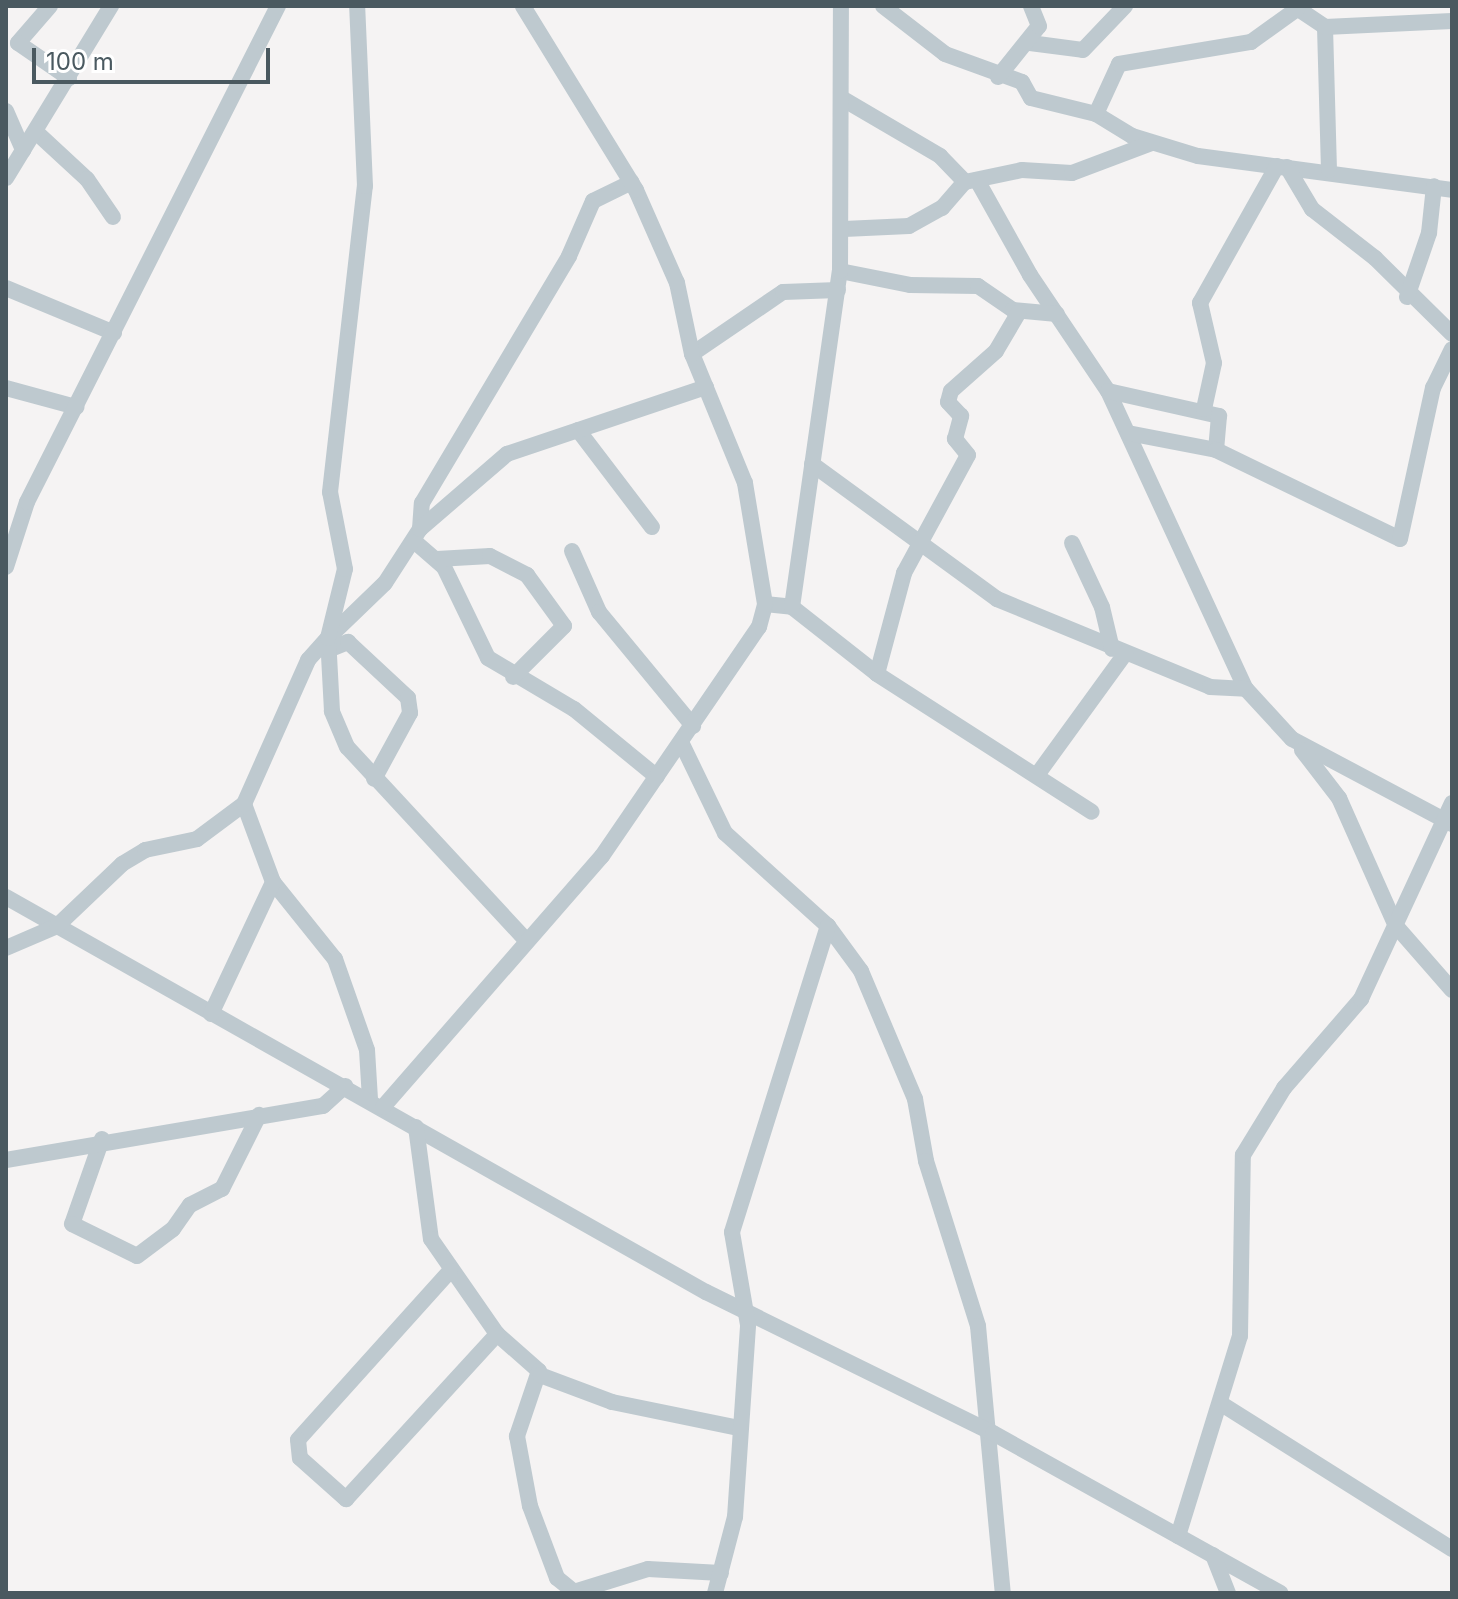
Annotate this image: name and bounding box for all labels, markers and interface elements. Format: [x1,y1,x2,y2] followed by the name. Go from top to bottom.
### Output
[36,32,274,82] scale bar
[46,47,114,76] text: 100 m

